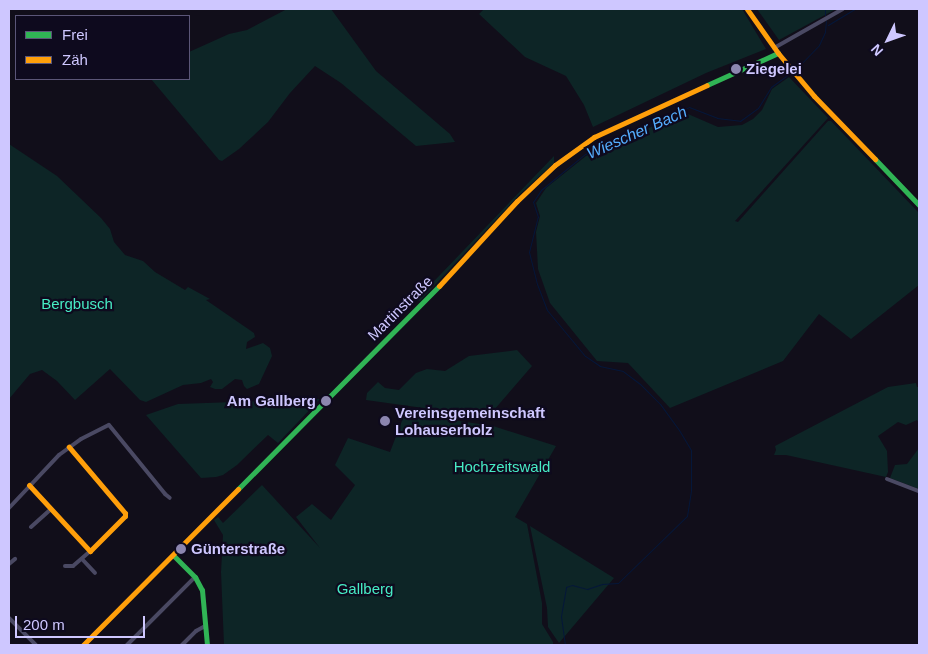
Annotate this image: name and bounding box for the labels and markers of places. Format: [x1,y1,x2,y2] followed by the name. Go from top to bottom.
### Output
[746,60,802,78] place label: Ziegelei
[730,63,742,75] marker: Ziegelei
[227,392,316,410] place label: Am Gallberg
[320,395,332,407] marker: Am Gallberg
[395,403,545,438] place label: Vereinsgemeinschaft Lohauserholz
[379,415,391,427] marker: Vereinsgemeinschaft Lohauserholz
[191,540,285,558] place label: Günterstraße
[175,543,187,555] marker: Günterstraße

